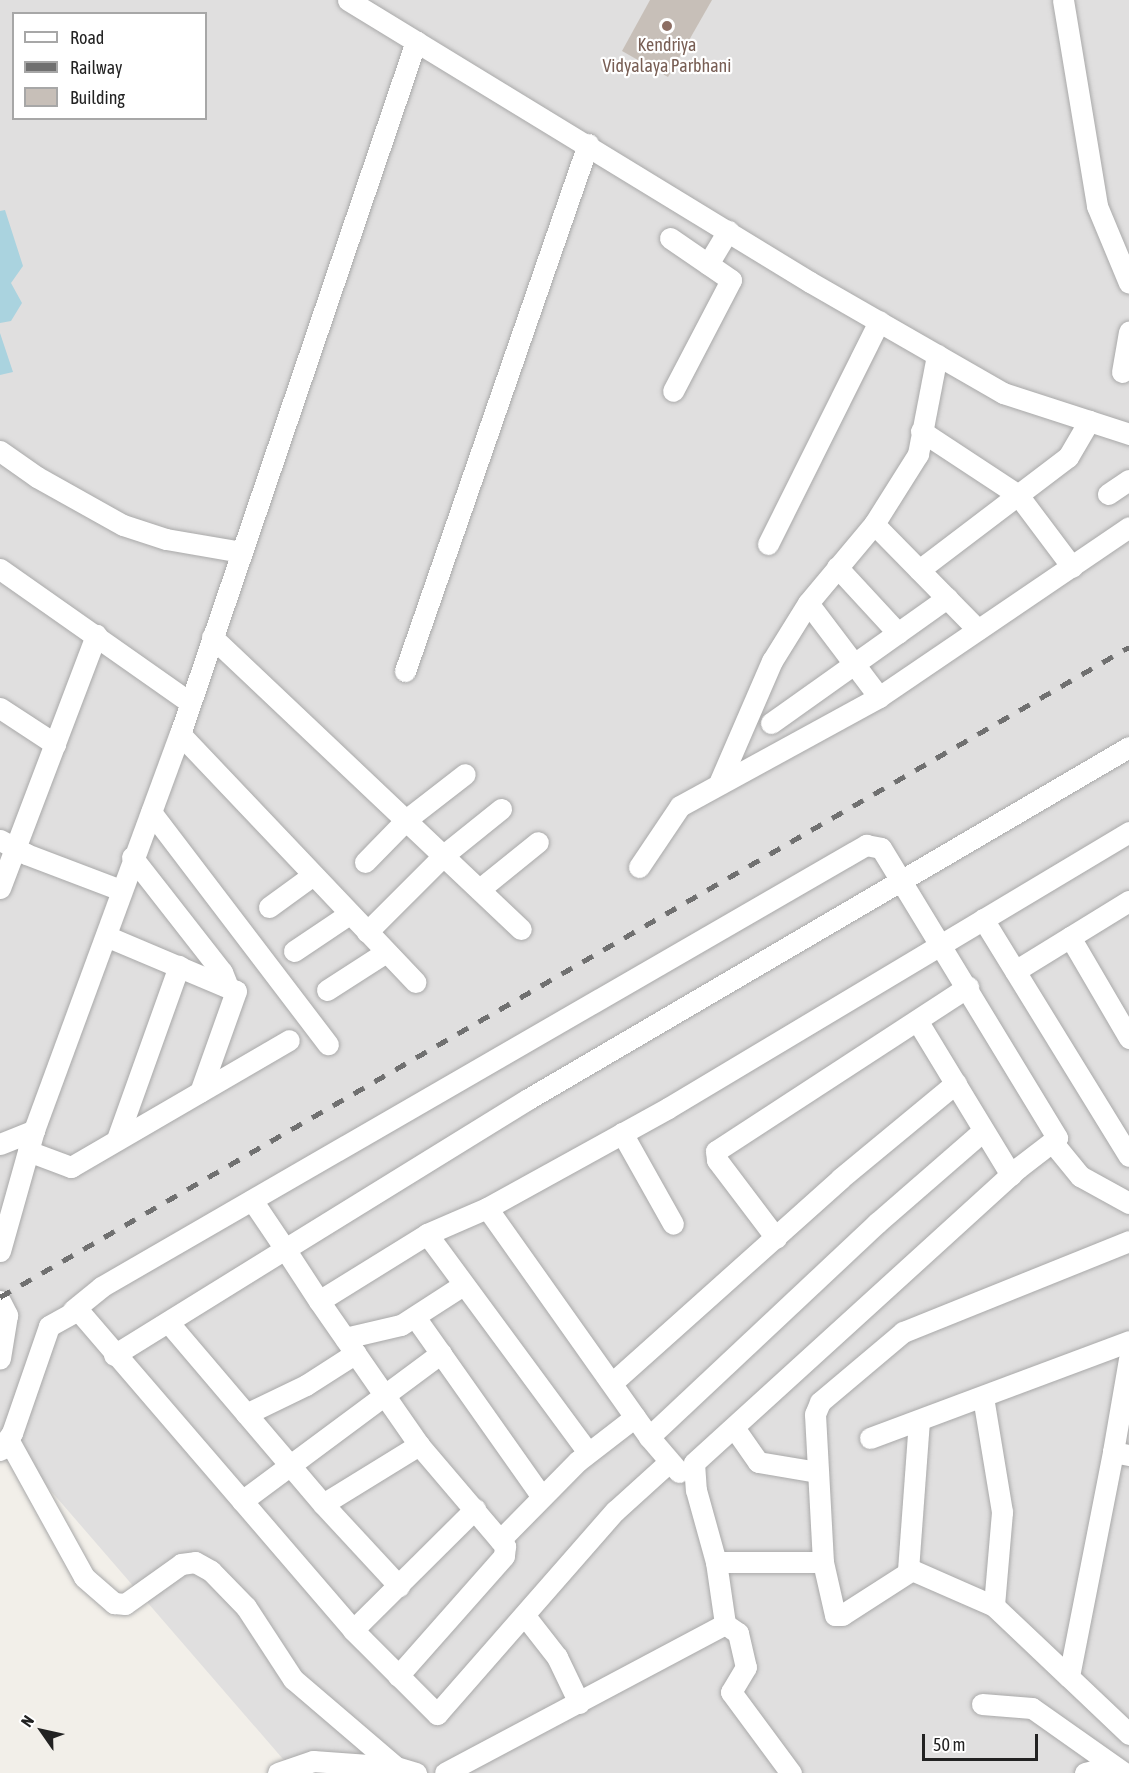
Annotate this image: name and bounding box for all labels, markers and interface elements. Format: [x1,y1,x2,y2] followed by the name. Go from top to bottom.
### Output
[12,12,207,120] legend
[660,19,674,33] marker: Kendriya Vidyalaya Parbhani
[70,27,104,48] text: Road
[603,35,731,78] place label: Kendriya Vidyalaya Parbhani
[70,57,122,78] text: Railway
[70,87,125,108] text: Building
[12,1701,72,1761] north arrow
[17,1712,37,1730] text: N
[925,1722,1040,1760] scale bar
[933,1734,965,1755] text: 50 m

